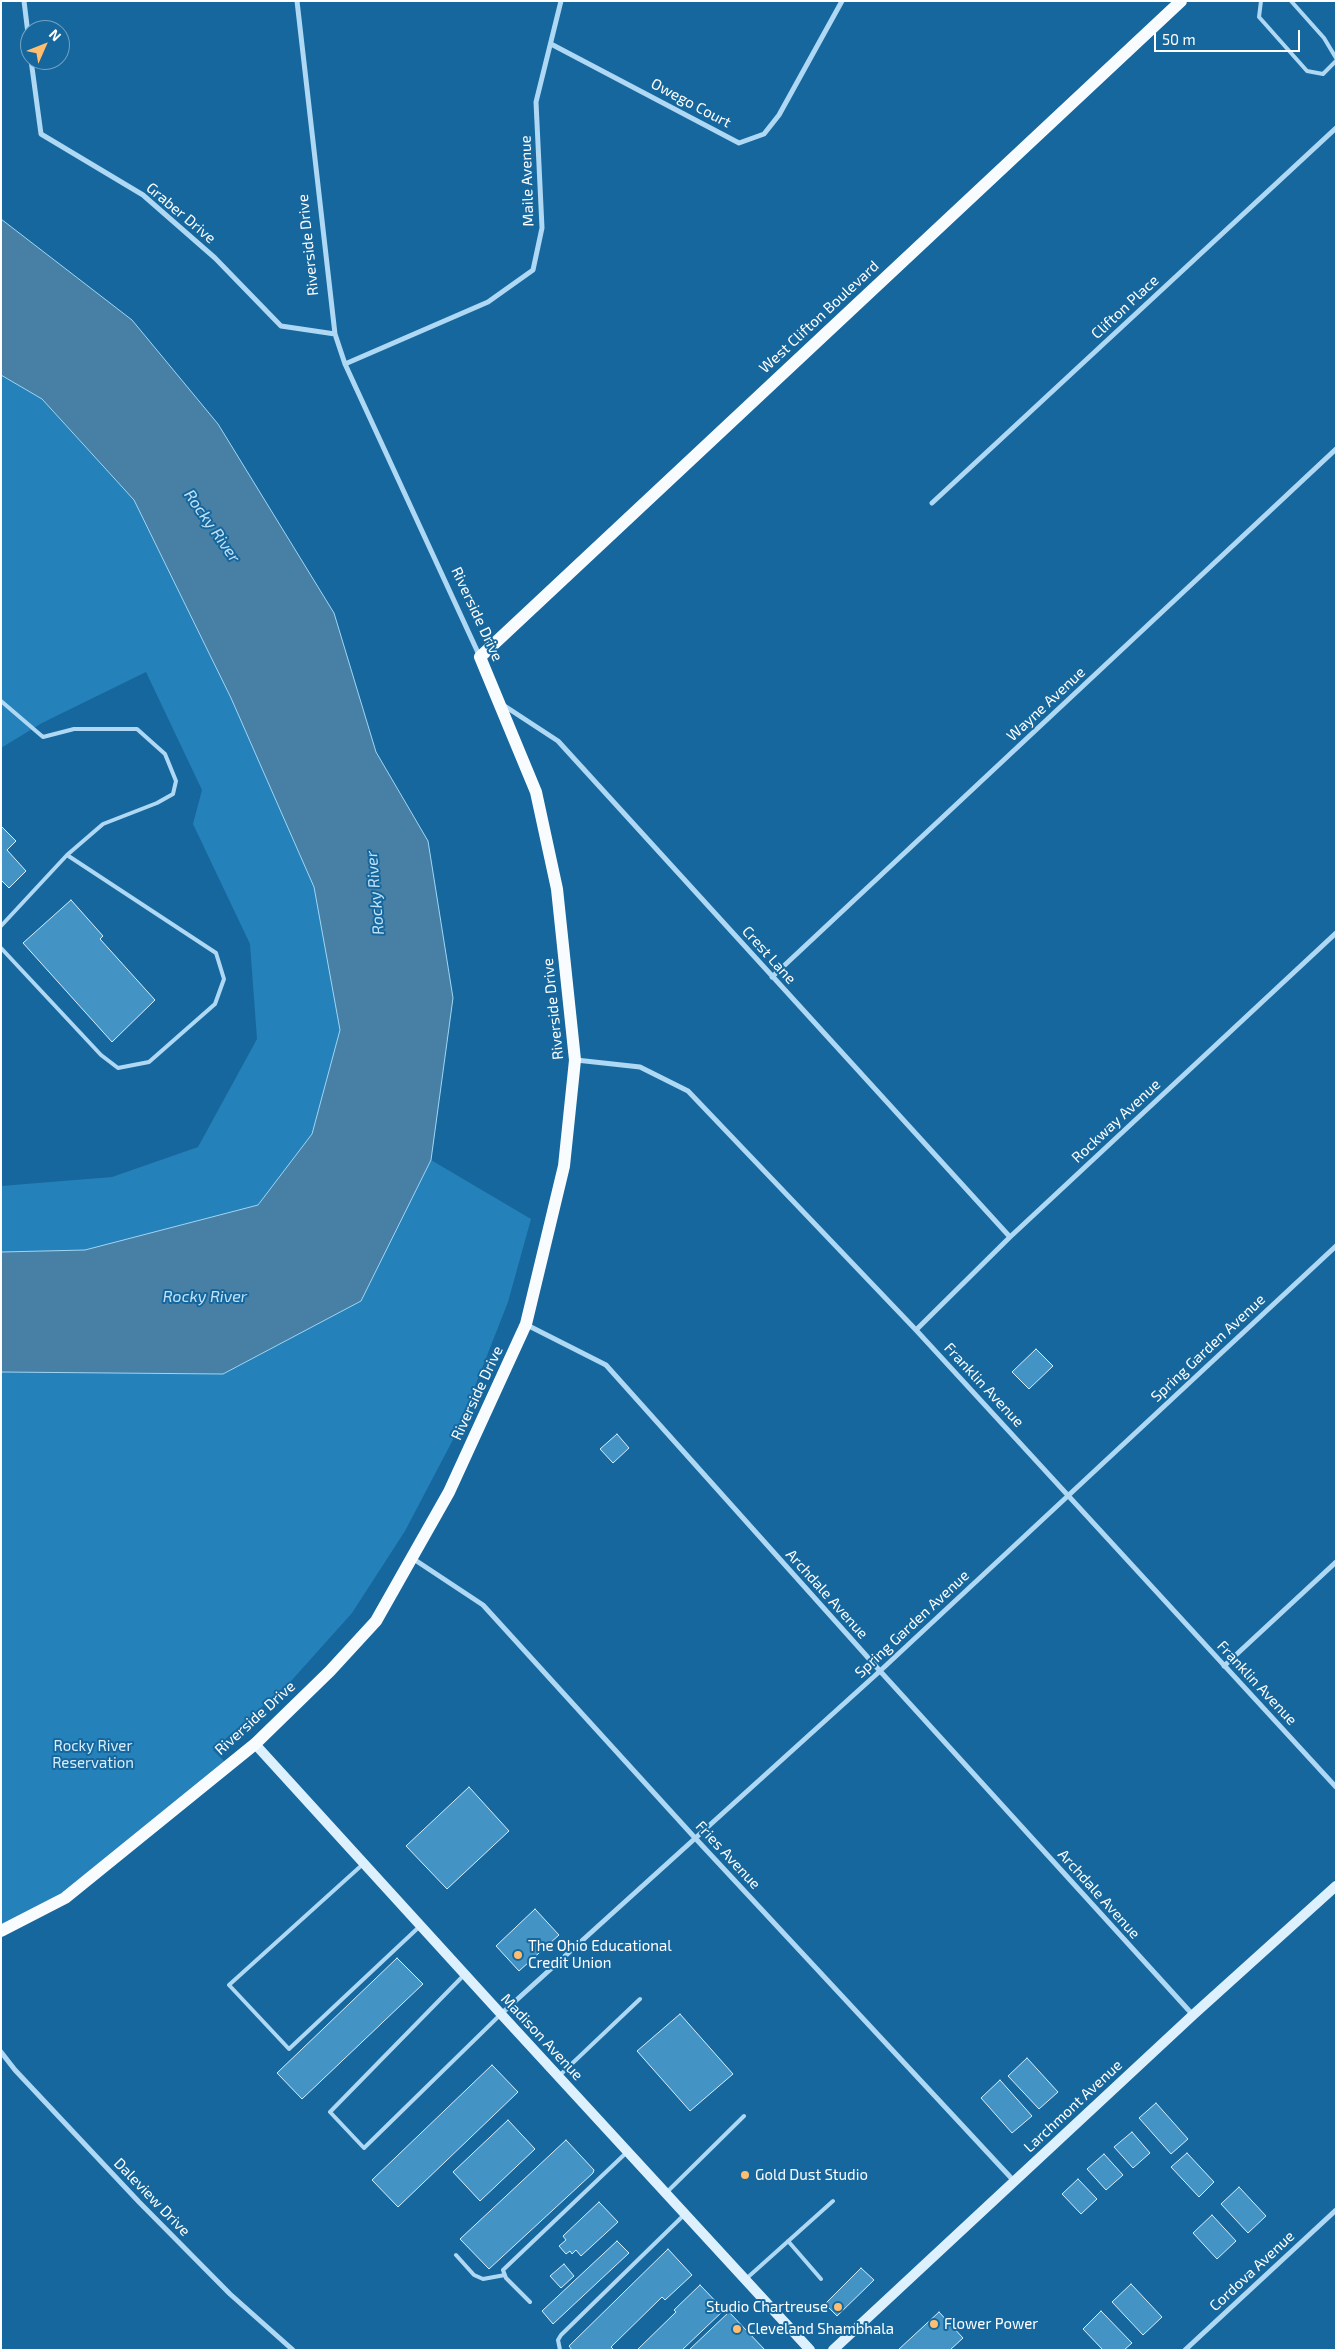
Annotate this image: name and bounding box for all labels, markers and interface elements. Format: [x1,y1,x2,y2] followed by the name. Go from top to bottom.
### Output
[20,20,70,70] north arrow
[1157,20,1303,52] scale bar
[46,25,65,44] text: N
[1162,30,1196,48] text: 50 m
[648,74,734,132] street label: Owego Court
[516,135,538,227] street label: Maile Avenue
[143,179,219,247] street label: Graber Drive
[294,193,322,297] street label: Riverside Drive
[756,257,882,377] street label: West Clifton Boulevard
[1088,271,1162,343] street label: Clifton Place
[180,486,244,566] water label: Rocky River
[447,564,507,664] street label: Riverside Drive
[1003,663,1089,745] street label: Wayne Avenue
[362,850,388,936] water label: Rocky River
[738,922,800,988] street label: Crest Lane
[539,957,567,1061] street label: Riverside Drive
[1068,1075,1164,1167] street label: Rockway Avenue
[163,1287,247,1307] water label: Rocky River
[1147,1290,1269,1406] street label: Spring Garden Avenue
[940,1339,1028,1431] street label: Franklin Avenue
[447,1343,507,1443] street label: Riverside Drive
[782,1546,872,1642] street label: Archdale Avenue
[851,1566,973,1682] street label: Spring Garden Avenue
[1213,1637,1301,1729] street label: Franklin Avenue
[211,1677,299,1759] street label: Riverside Drive
[52,1737,134,1772] park label: Rocky River Reservation
[692,1817,764,1893] street label: Fries Avenue
[1054,1846,1144,1942] street label: Archdale Avenue
[528,1937,672,1972] place label: The Ohio Educational Credit Union
[512,1949,524,1961] marker: The Ohio Educational Credit Union
[497,1990,587,2084] street label: Madison Avenue
[1020,2056,1126,2156] street label: Larchmont Avenue
[110,2154,194,2240] street label: Daleview Drive
[755,2166,868,2184] place label: Gold Dust Studio
[739,2169,751,2181] marker: Gold Dust Studio
[1206,2227,1298,2315] street label: Cordova Avenue
[706,2298,828,2316] place label: Studio Chartreuse
[832,2301,844,2313] marker: Studio Chartreuse
[944,2315,1038,2333] place label: Flower Power
[928,2318,940,2330] marker: Flower Power
[747,2320,894,2338] place label: Cleveland Shambhala
[731,2323,743,2335] marker: Cleveland Shambhala

